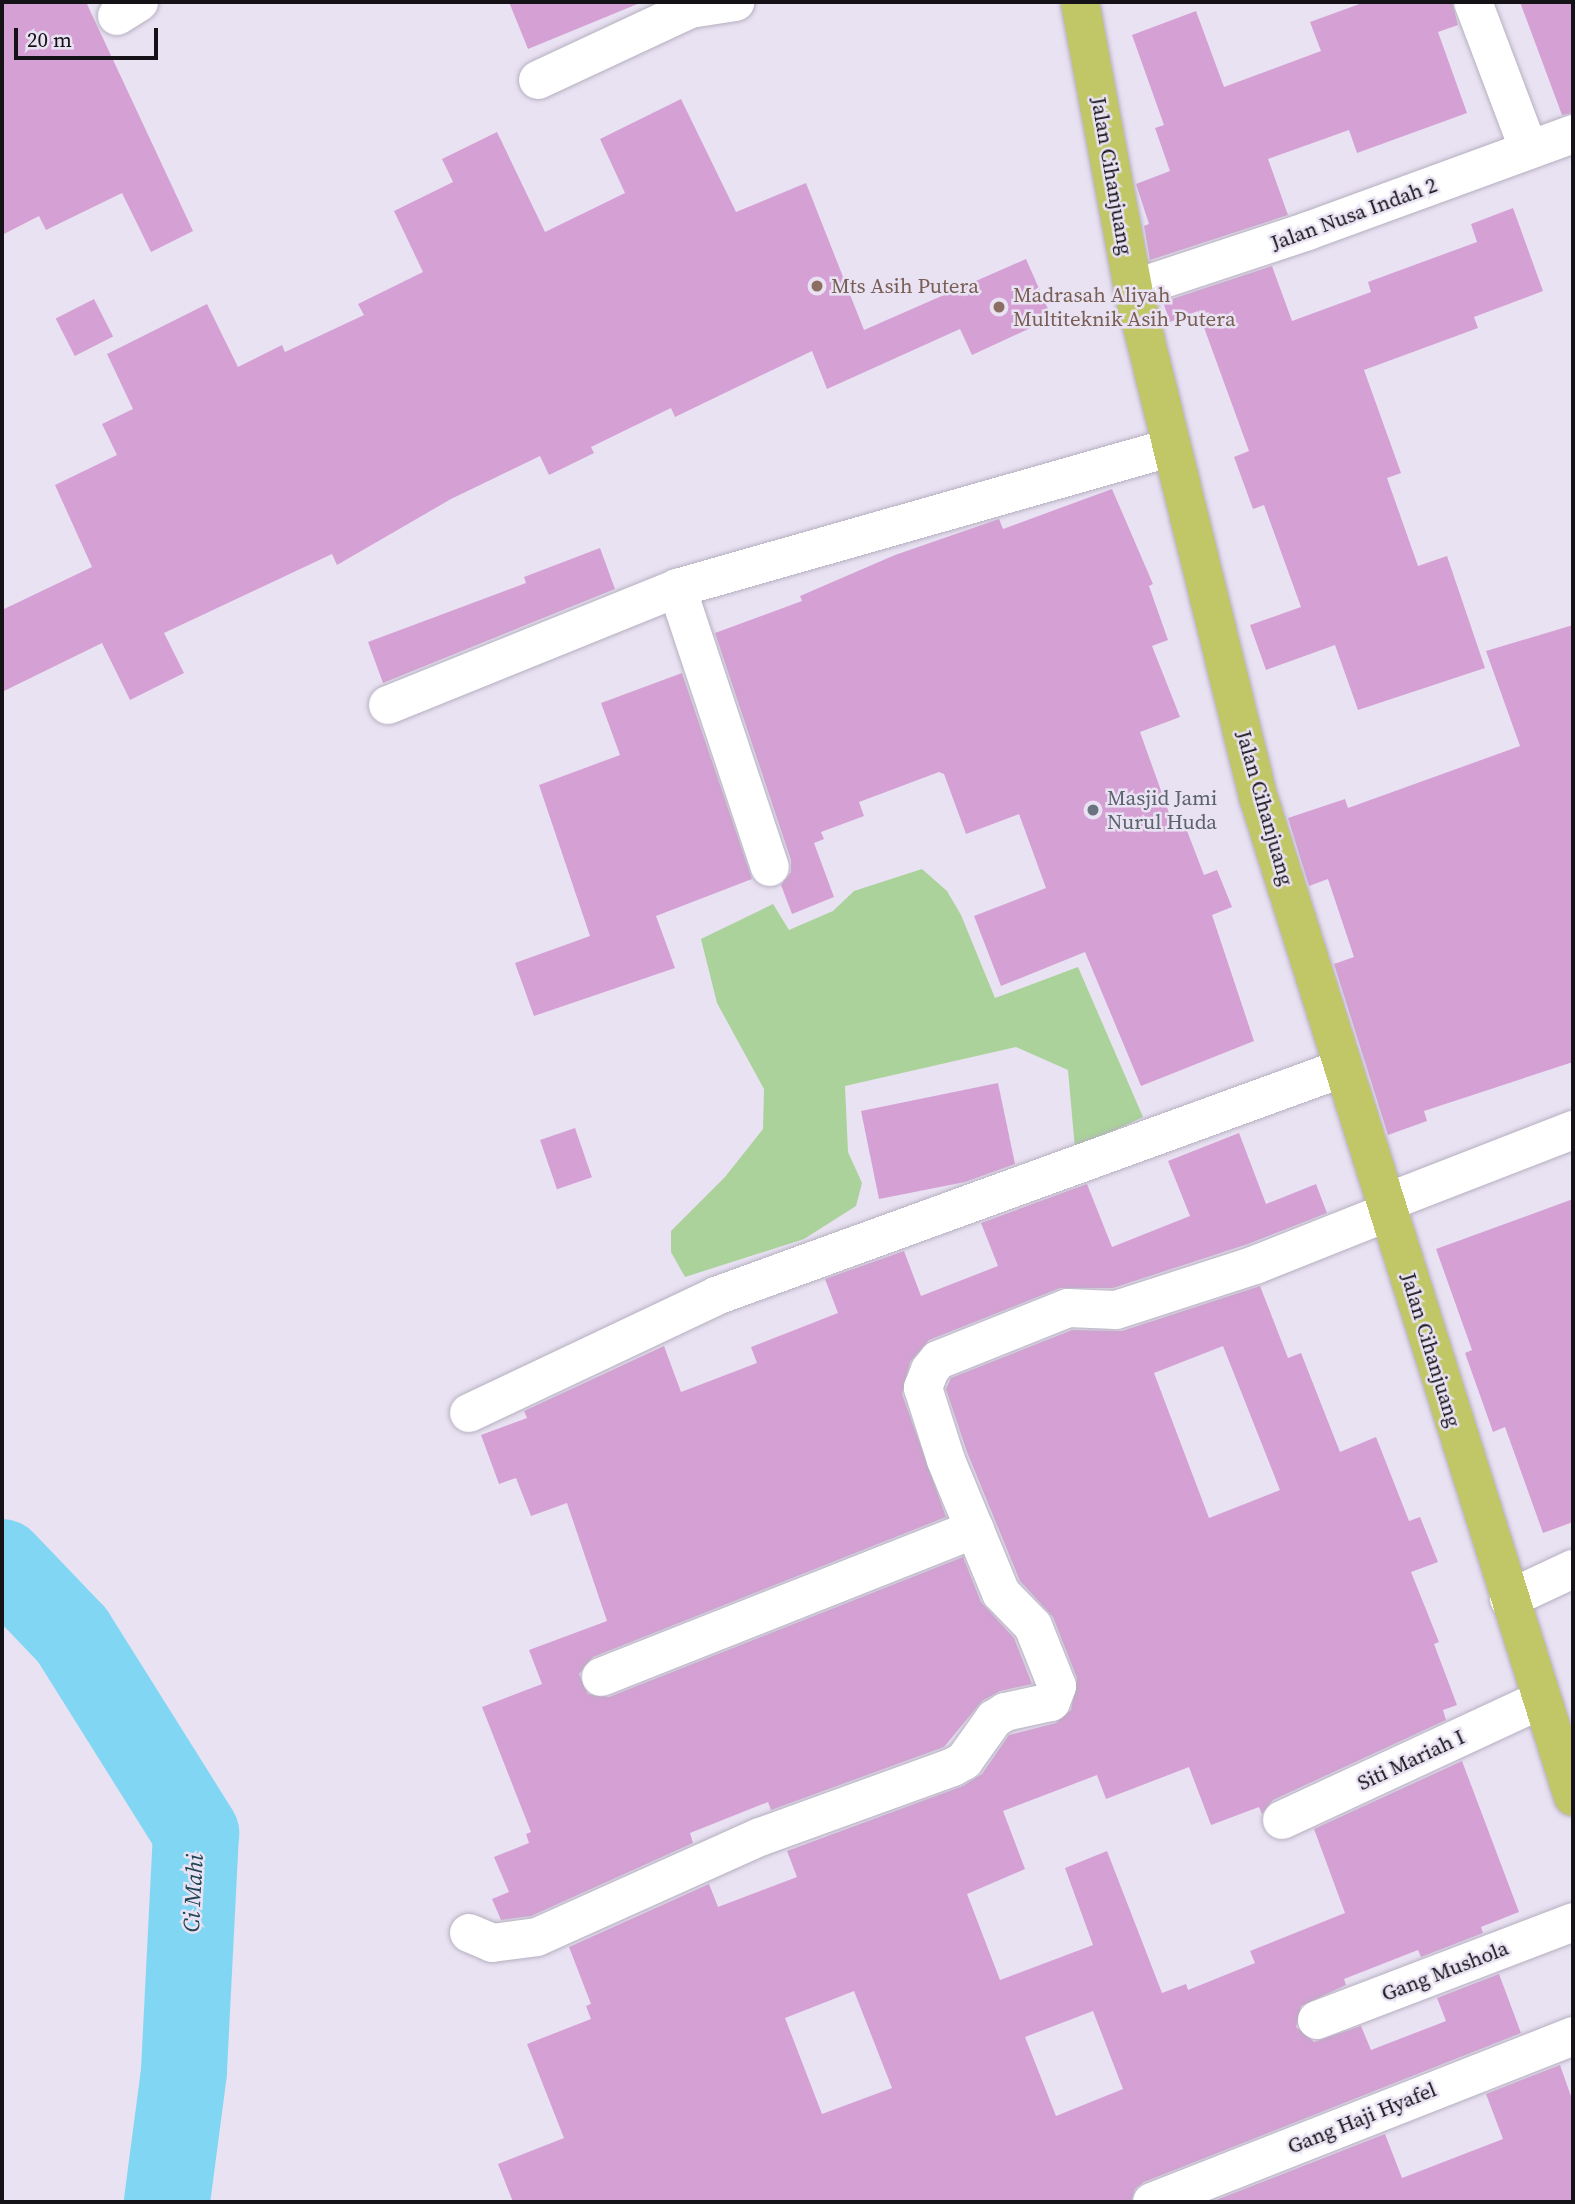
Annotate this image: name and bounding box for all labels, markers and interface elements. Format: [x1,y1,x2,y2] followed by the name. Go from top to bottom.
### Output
[18,14,161,58] scale bar
[27,25,72,54] text: 20 m
[1086,95,1138,257] street label: Jalan Cihanjuang
[1267,172,1441,256] street label: Jalan Nusa Indah 2
[831,273,979,299] place label: Mts Asih Putera
[809,278,825,294] marker: Mts Asih Putera
[1013,282,1236,332] place label: Madrasah Aliyah Multiteknik Asih Putera
[991,299,1007,315] marker: Madrasah Aliyah Multiteknik Asih Putera
[1231,728,1299,888] street label: Jalan Cihanjuang
[1107,785,1217,835] place label: Masjid Jami Nurul Huda
[1085,802,1101,818] marker: Masjid Jami Nurul Huda
[1396,1270,1466,1430] street label: Jalan Cihanjuang
[1353,1724,1469,1796] street label: Siti Mariah I
[177,1853,209,1933] water label: Ci Mahi
[1378,1935,1512,2007] street label: Gang Mushola
[1284,2077,1440,2159] street label: Gang Haji Hyafel

